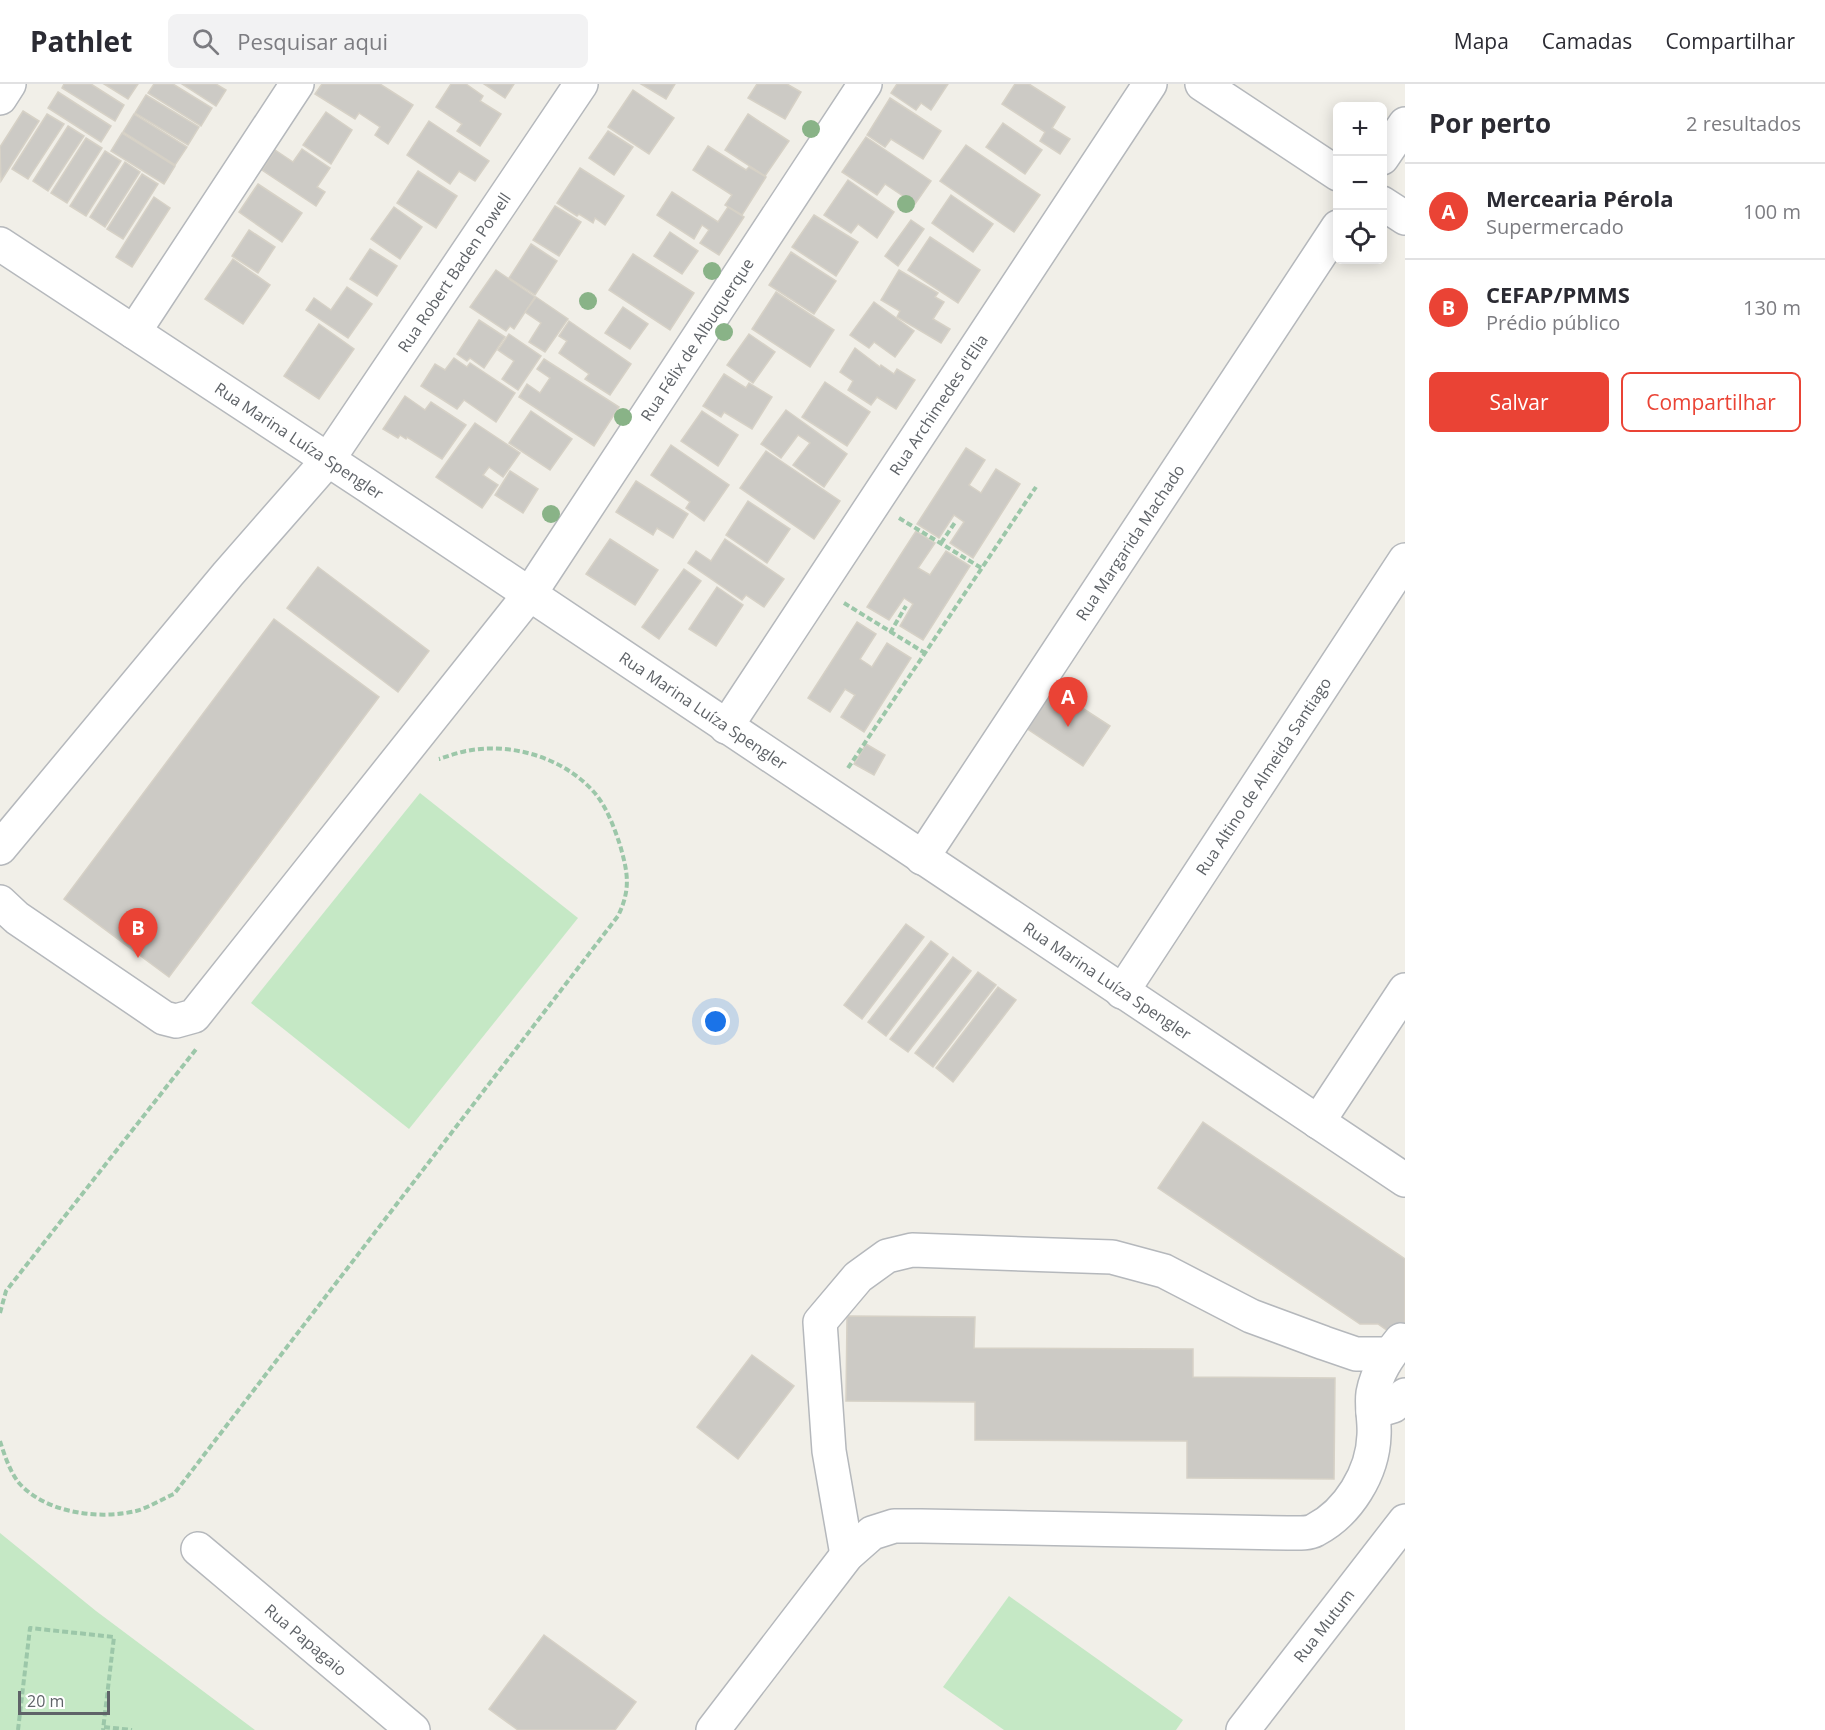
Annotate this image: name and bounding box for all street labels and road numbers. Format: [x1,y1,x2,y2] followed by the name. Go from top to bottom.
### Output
[392,188,516,357] street label: Rua Robert Baden Powell
[635,254,759,425] street label: Rua Félix de Albuquerque
[884,330,993,479] street label: Rua Archimedes d'Elia
[210,377,388,505] street label: Rua Marina Luíza Spengler
[1071,460,1190,625] street label: Rua Margarida Machado
[615,646,792,775] street label: Rua Marina Luíza Spengler
[1190,673,1336,879] street label: Rua Altino de Almeida Santiago
[1019,917,1196,1045] street label: Rua Marina Luíza Spengler
[1288,1584,1359,1667] street label: Rua Mutum
[260,1599,352,1681] street label: Rua Papagaio

